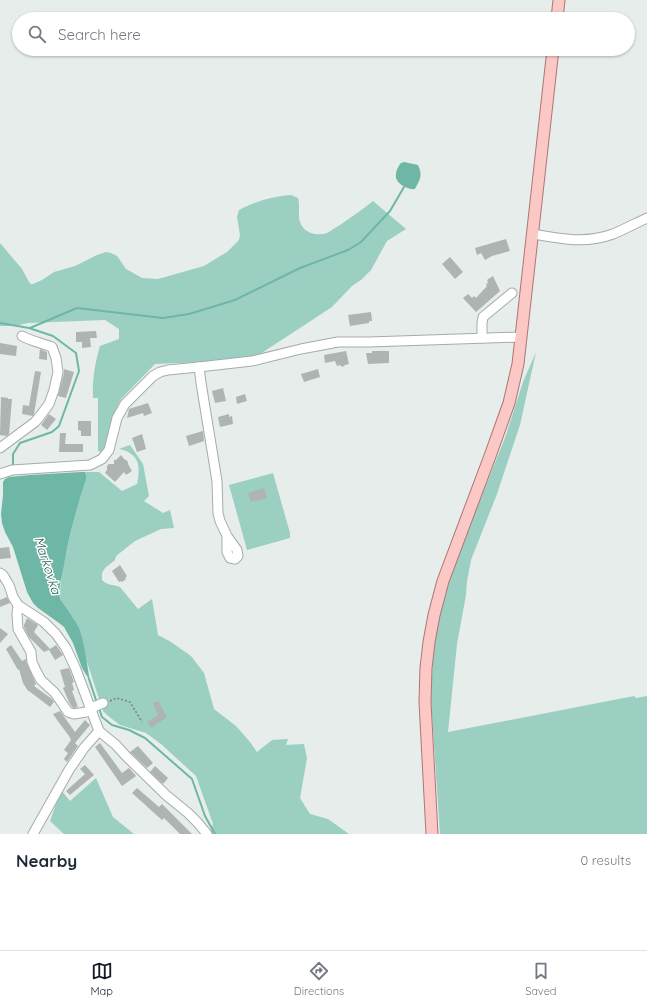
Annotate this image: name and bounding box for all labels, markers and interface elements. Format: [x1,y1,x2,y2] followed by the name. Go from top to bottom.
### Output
[12,12,635,56] search box
[26,23,48,45] icon: search
[58,25,141,44] text: Search here
[31,534,65,597] water label: Markovka
[16,850,77,871] text: Nearby
[580,852,631,868] text: 0 results
[90,960,113,998] tab: Map
[294,960,344,998] tab: Directions
[525,960,557,998] tab: Saved

